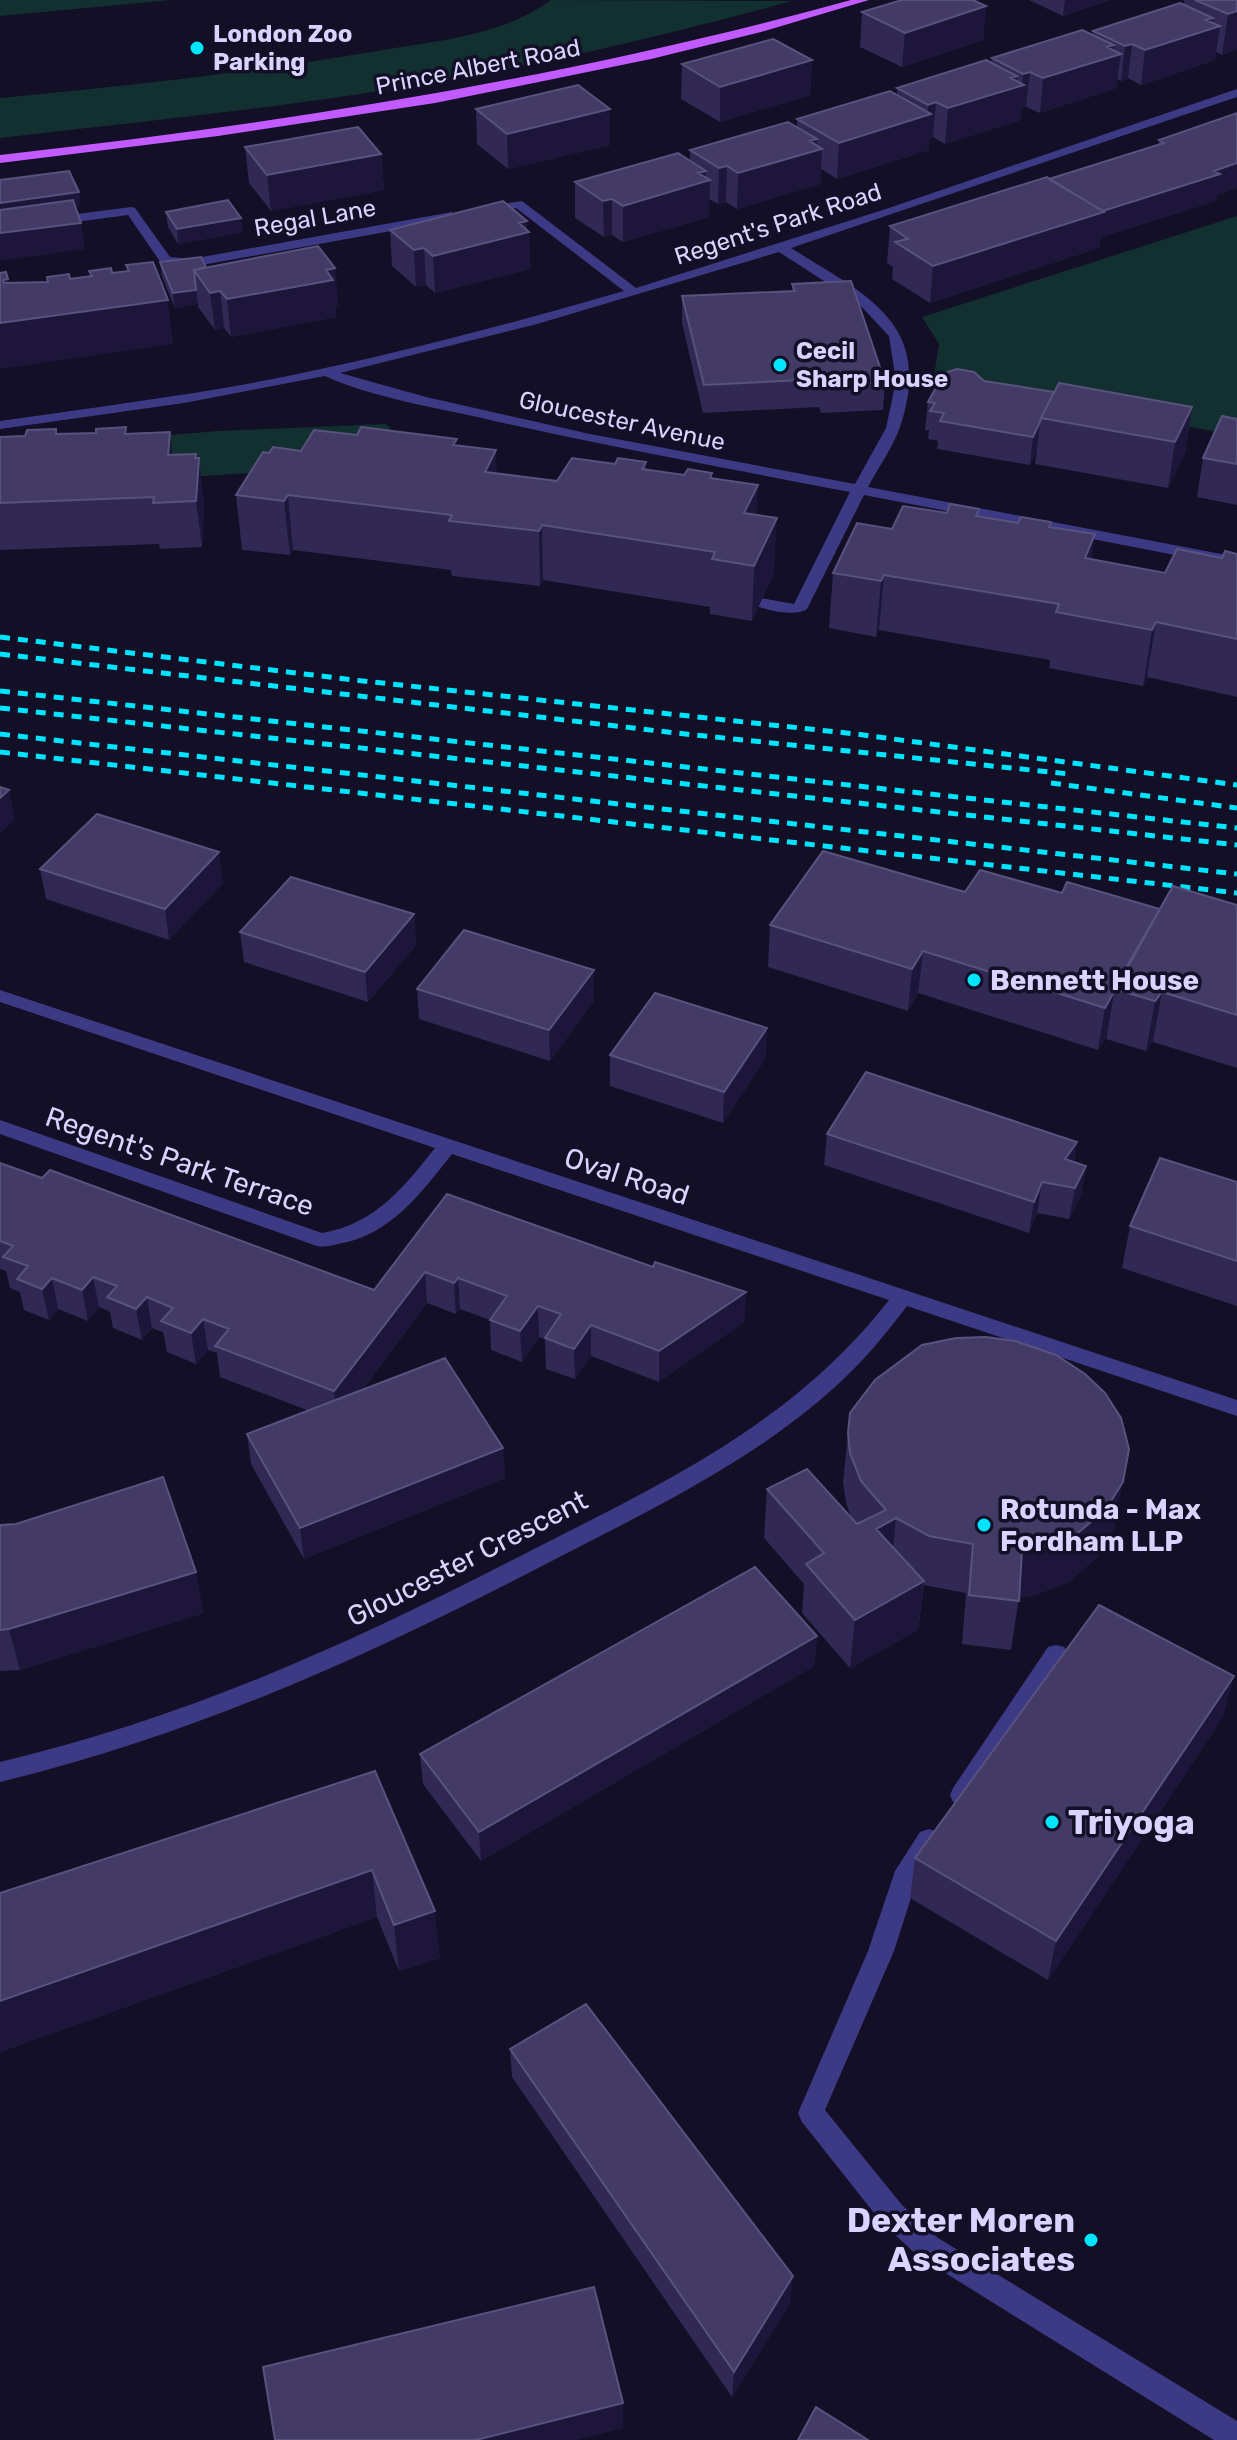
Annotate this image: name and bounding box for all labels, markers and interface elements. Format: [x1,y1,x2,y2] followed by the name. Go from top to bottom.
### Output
[213,20,352,76] place label: London Zoo Parking
[373,33,583,101] street label: Prince Albert Road
[188,39,206,57] marker: London Zoo Parking
[671,177,885,271] street label: Regent's Park Road
[252,194,378,242] street label: Regal Lane
[796,337,948,393] place label: Cecil Sharp House
[771,356,789,374] marker: Cecil Sharp House
[516,385,728,457] street label: Gloucester Avenue
[990,964,1199,997] place label: Bennett House
[965,971,983,989] marker: Bennett House
[41,1100,318,1223] street label: Regent's Park Terrace
[560,1141,693,1212] street label: Oval Road
[341,1483,593,1633] street label: Gloucester Crescent
[1000,1493,1201,1558] place label: Rotunda - Max Fordham LLP
[975,1516,993,1534] marker: Rotunda - Max Fordham LLP
[1068,1802,1195,1843] place label: Triyoga
[1043,1813,1061,1831] marker: Triyoga
[847,2200,1075,2280] place label: Dexter Moren Associates
[1082,2231,1100,2249] marker: Dexter Moren Associates

